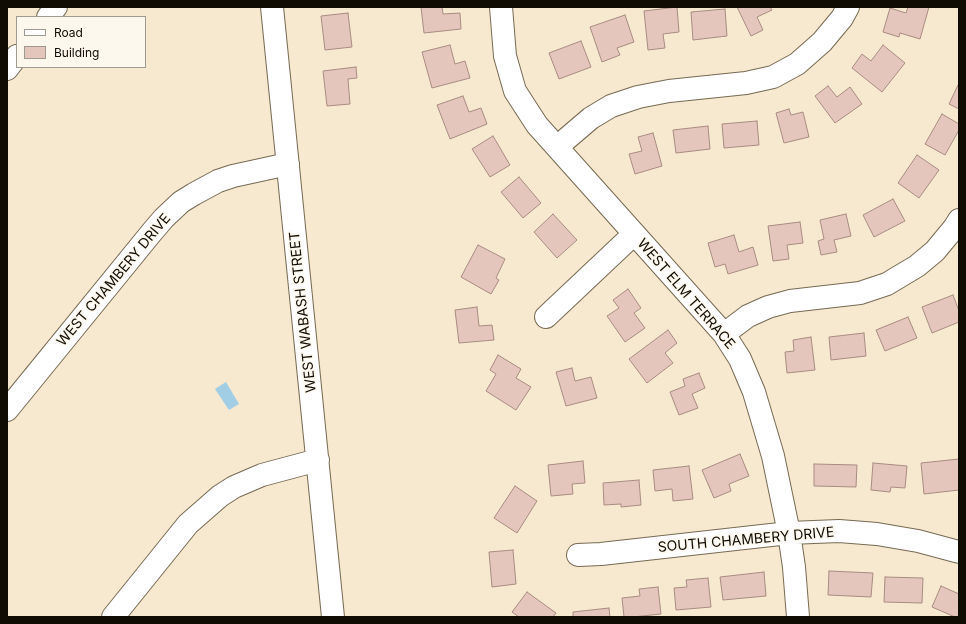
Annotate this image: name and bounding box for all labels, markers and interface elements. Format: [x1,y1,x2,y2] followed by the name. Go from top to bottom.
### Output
[16,16,146,68] legend
[54,25,83,40] text: Road
[54,45,99,60] text: Building
[54,210,174,350] street label: WEST CHAMBERY DRIVE
[286,231,320,393] street label: WEST WABASH STREET
[634,236,738,352] street label: WEST ELM TERRACE
[657,524,835,556] street label: SOUTH CHAMBERY DRIVE

